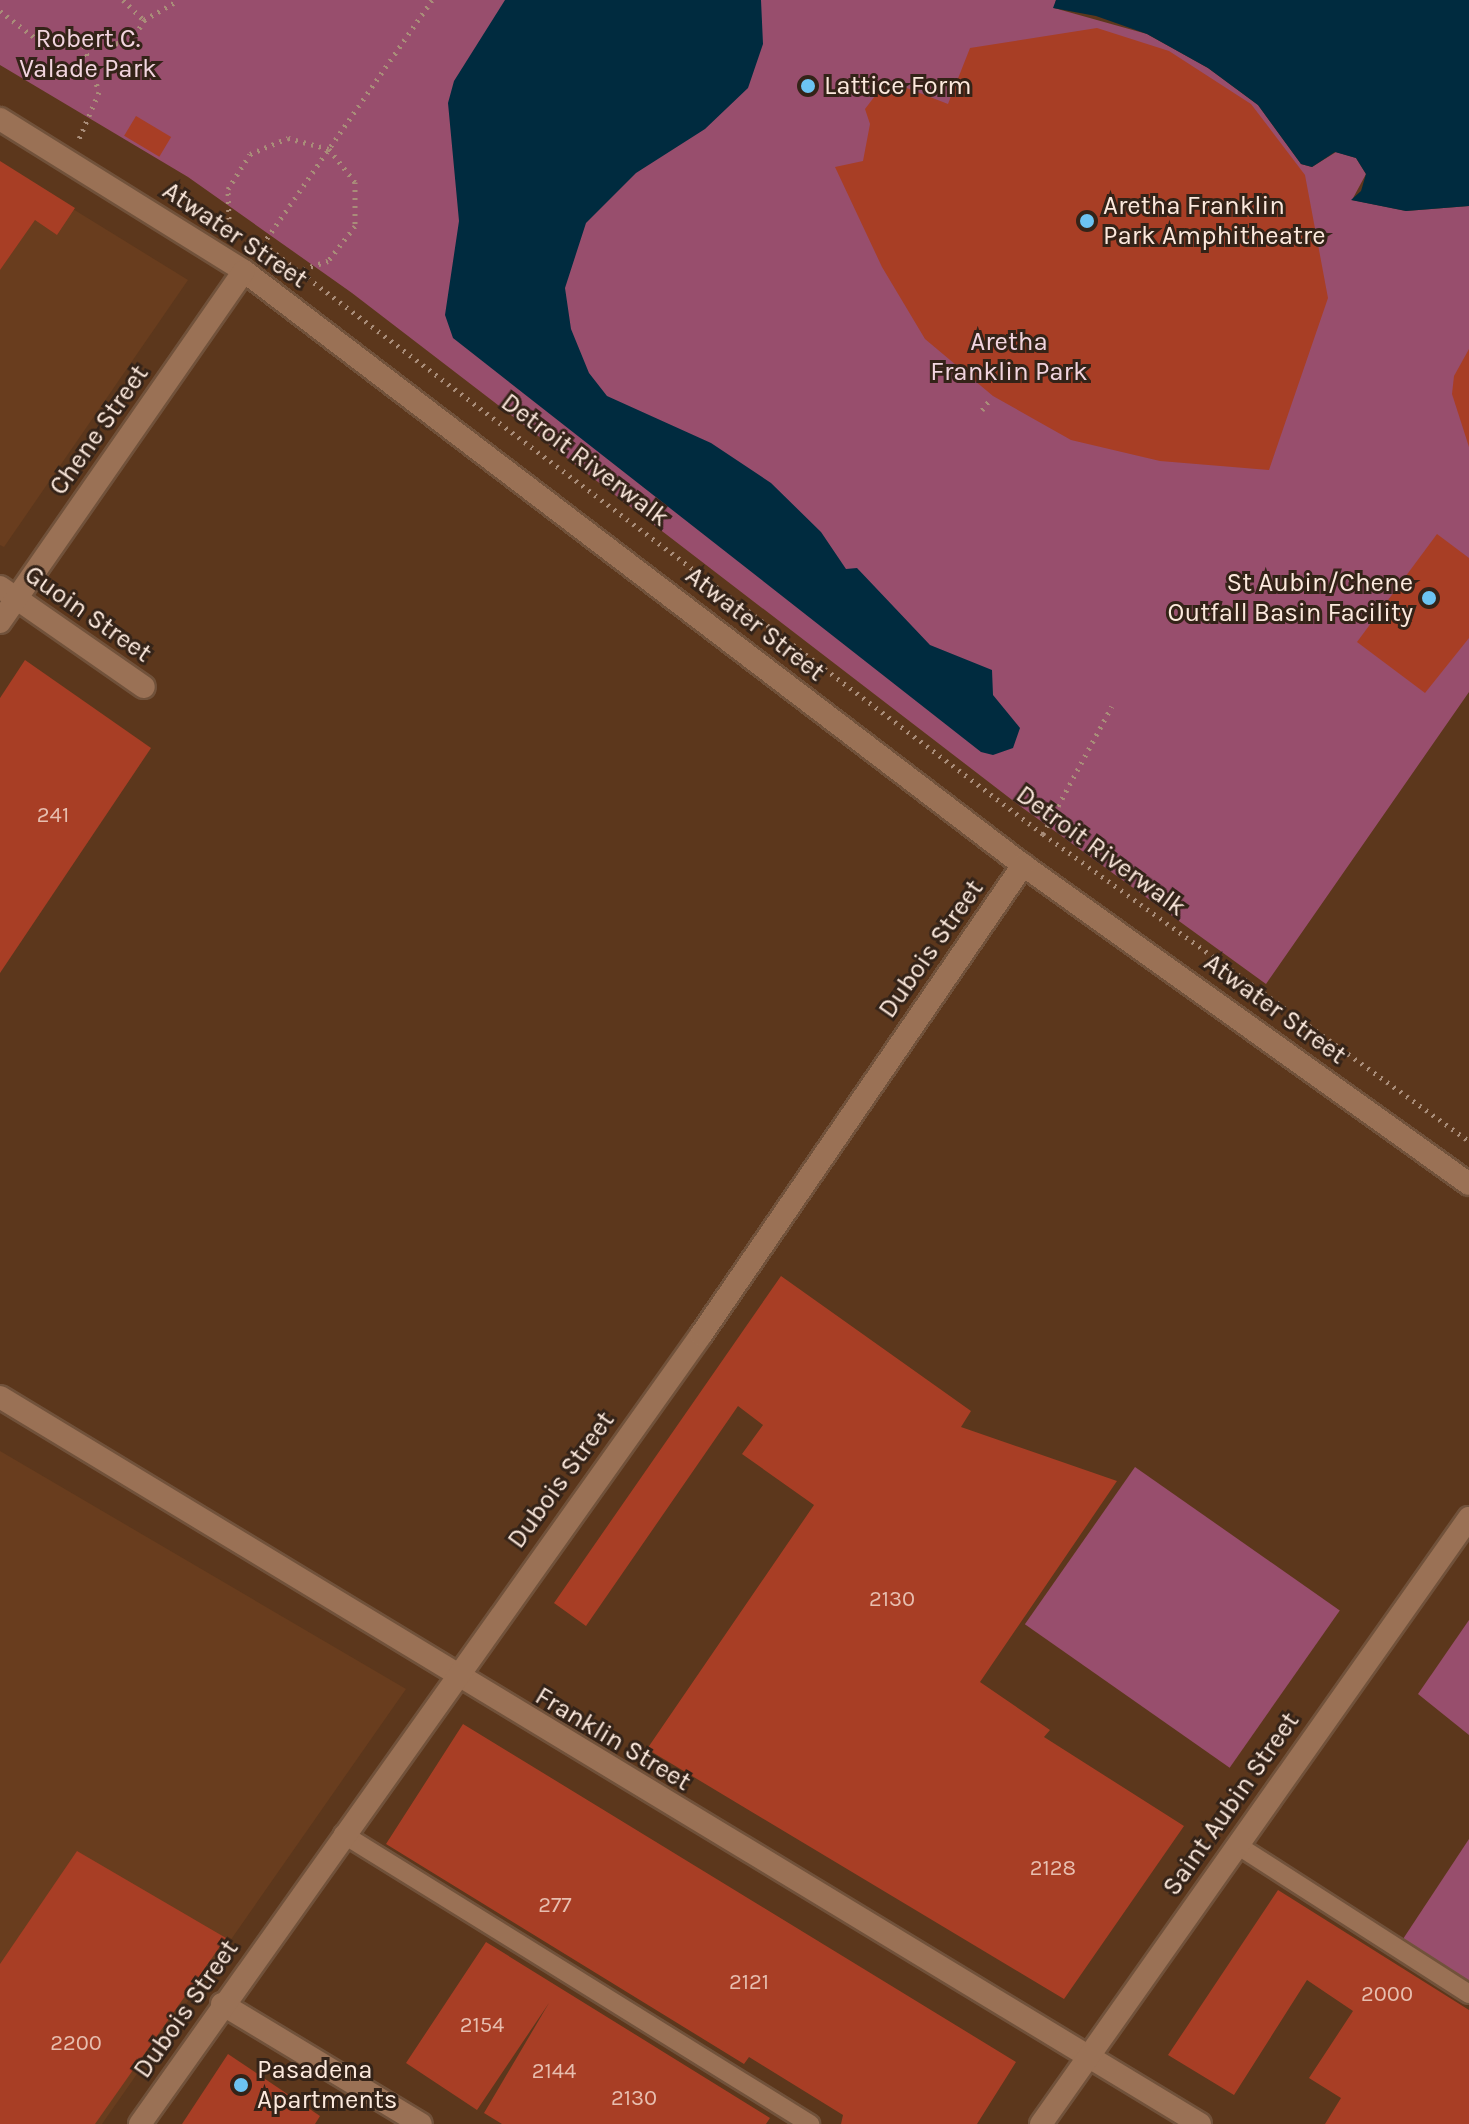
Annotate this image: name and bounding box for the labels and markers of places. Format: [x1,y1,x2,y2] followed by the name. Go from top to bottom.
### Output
[824,70,972,102] place label: Lattice Form
[799,77,817,95] marker: Lattice Form
[1103,190,1325,252] place label: Aretha Franklin Park Amphitheatre
[1078,212,1096,230] marker: Aretha Franklin Park Amphitheatre
[1168,567,1413,628] place label: St Aubin/Chene Outfall Basin Facility
[1420,589,1438,607] marker: St Aubin/Chene Outfall Basin Facility
[257,2054,397,2116] place label: Pasadena Apartments
[232,2076,250,2094] marker: Pasadena Apartments

